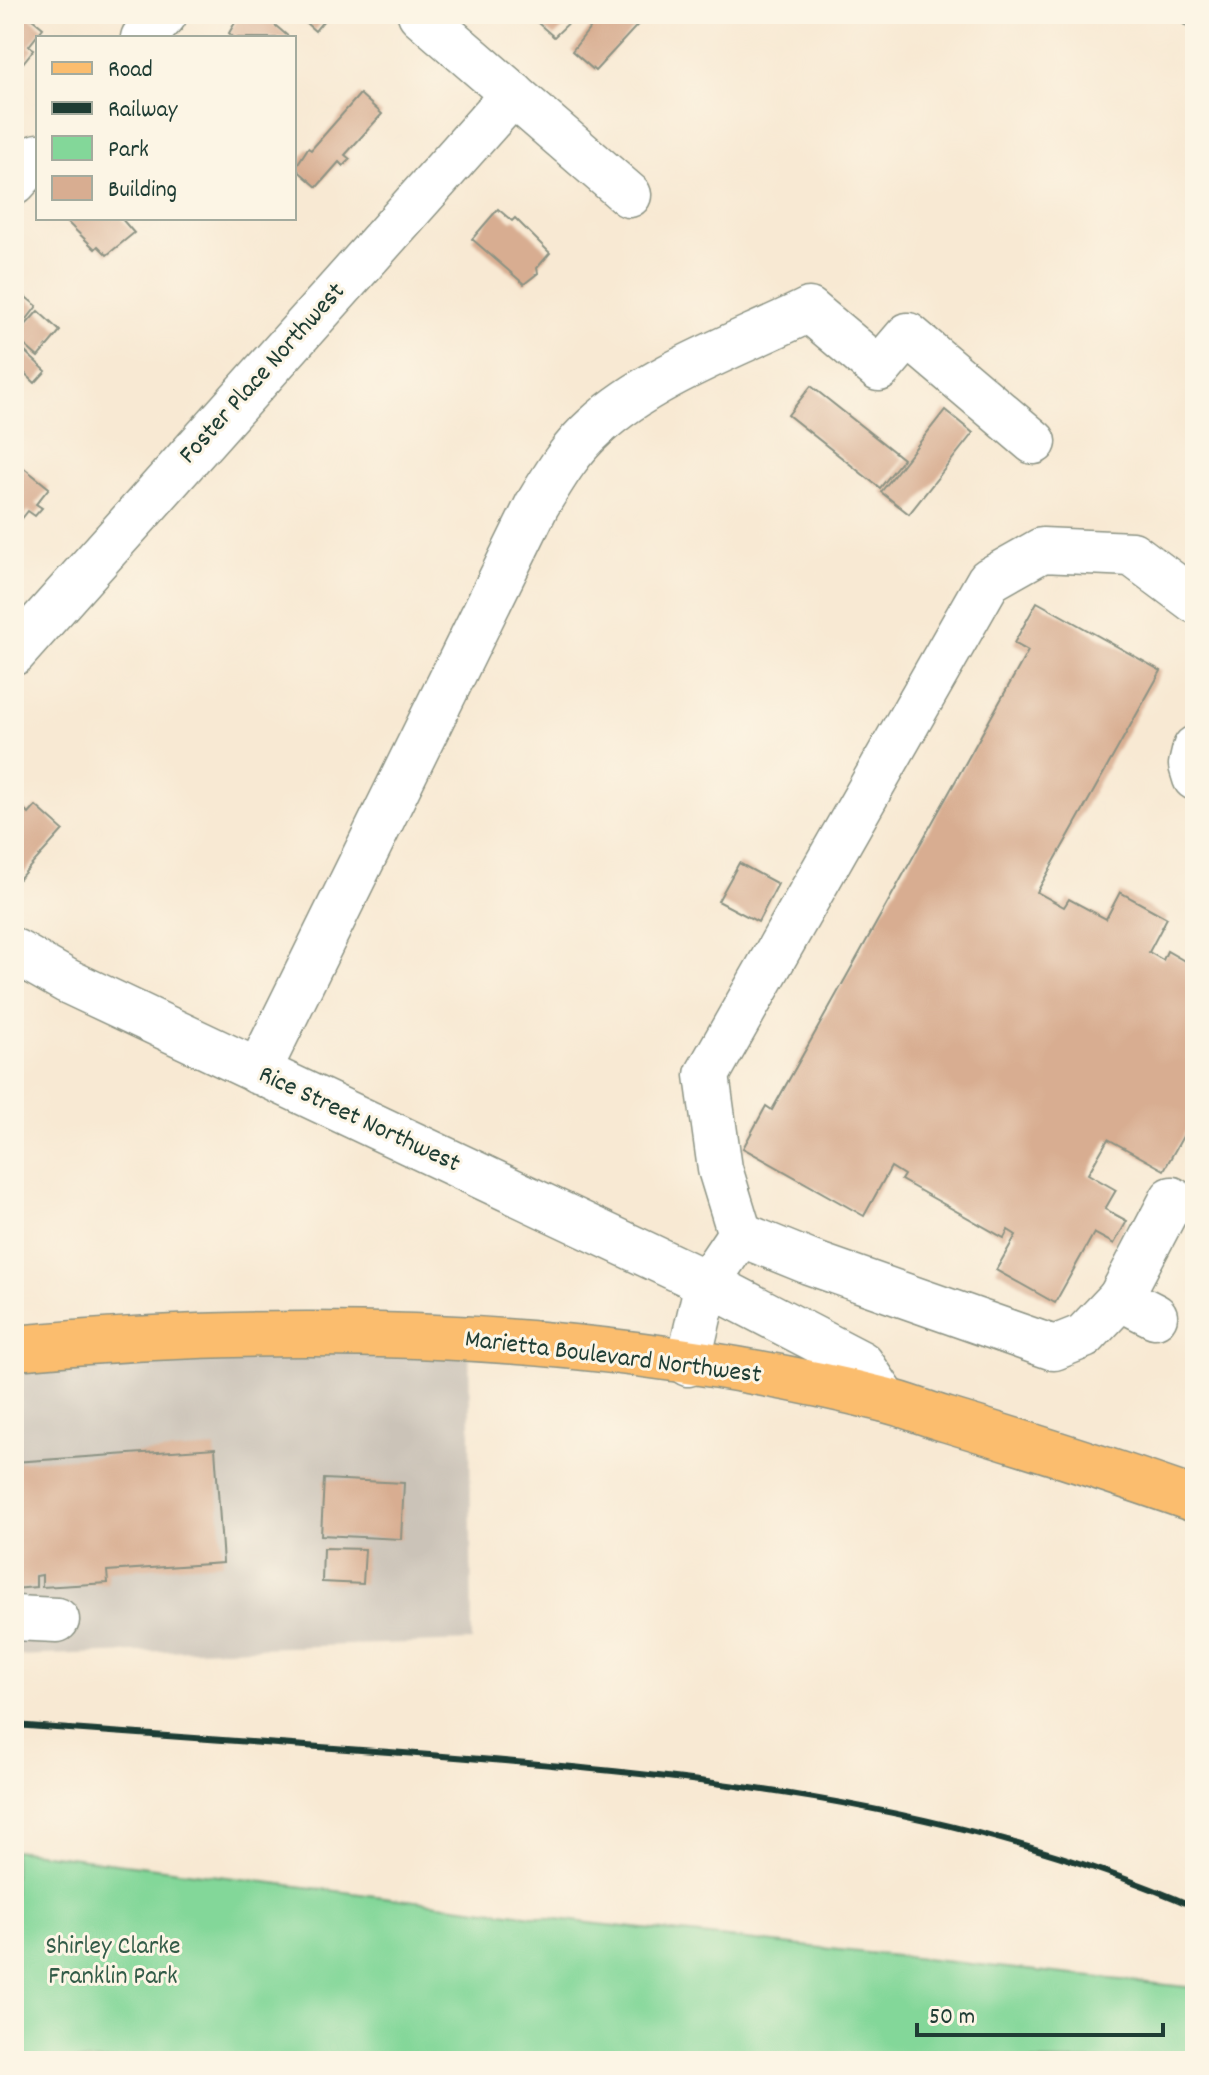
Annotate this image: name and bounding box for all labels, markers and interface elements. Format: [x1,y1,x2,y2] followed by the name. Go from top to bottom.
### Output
[36,36,296,220] legend
[108,54,153,88] text: Road
[108,94,179,128] text: Railway
[108,134,149,168] text: Park
[108,174,177,208] text: Building
[171,275,355,473] street label: Foster Place Northwest
[252,1057,466,1183] street label: Rice Street Northwest
[463,1321,764,1395] street label: Marietta Boulevard Northwest
[46,1929,180,1996] park label: Shirley Clarke Franklin Park
[917,1987,1163,2037] scale bar
[929,2001,975,2035] text: 50 m

